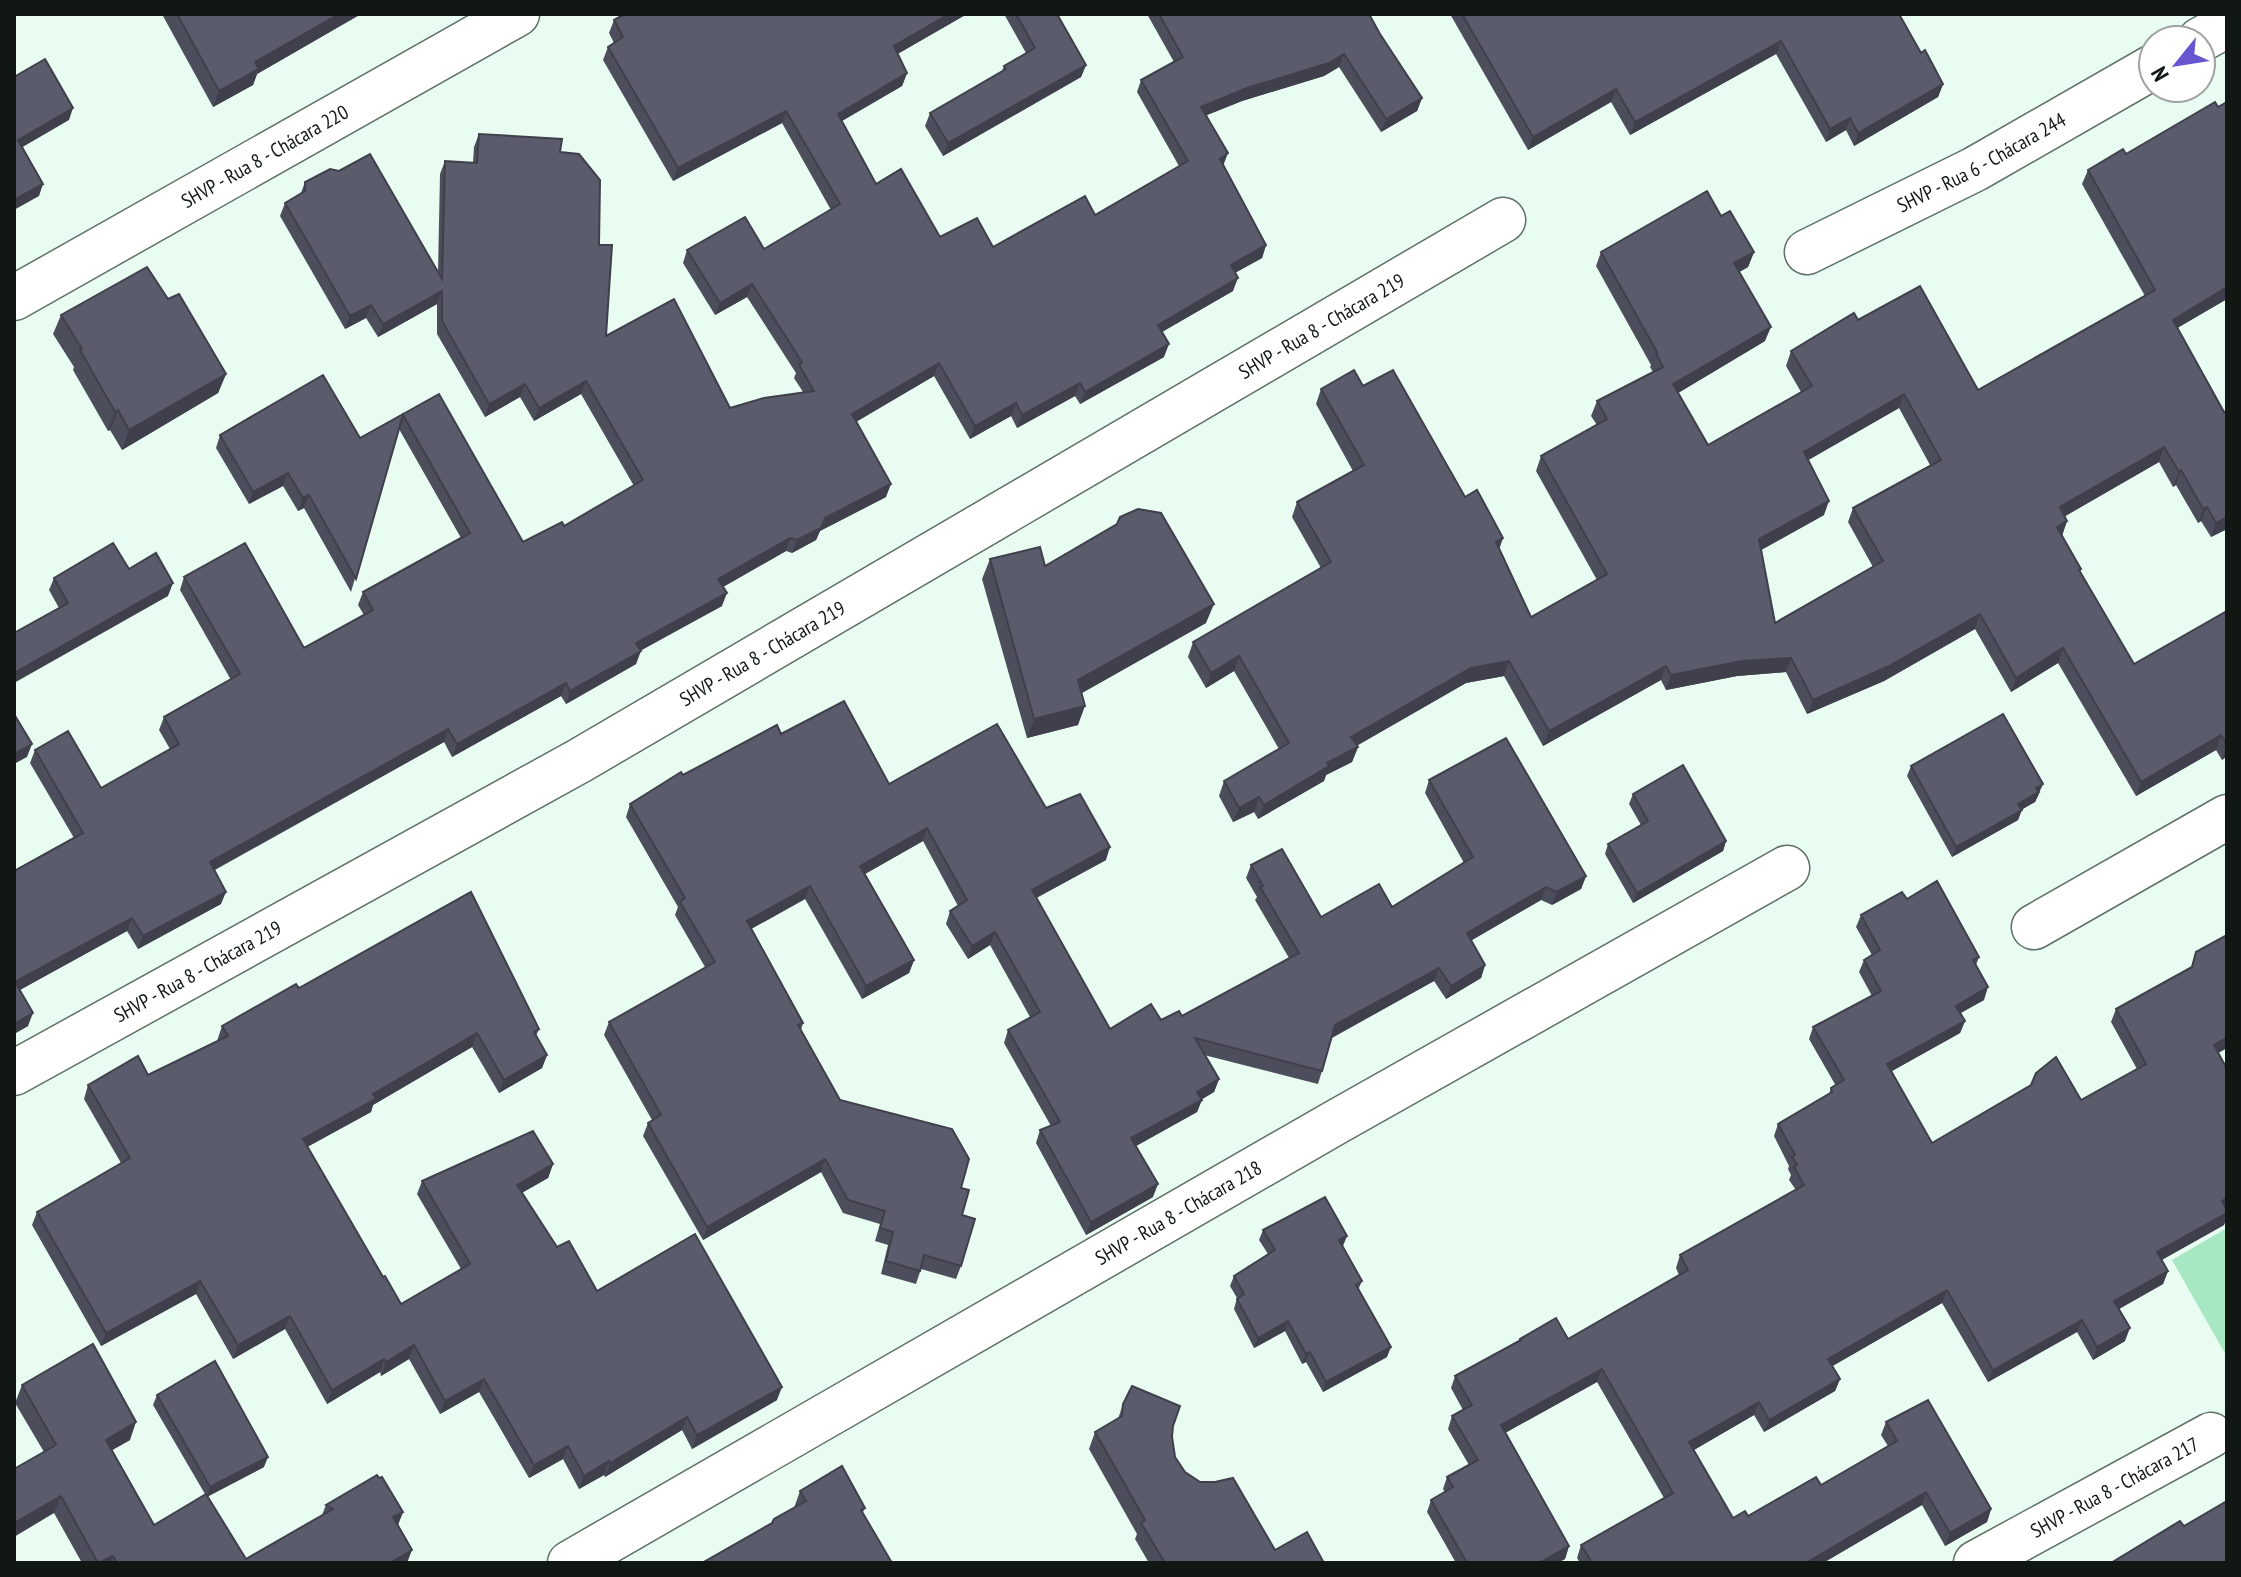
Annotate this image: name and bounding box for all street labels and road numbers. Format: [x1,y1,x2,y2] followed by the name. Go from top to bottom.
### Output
[177,99,353,214] street label: SHVP - Rua 8 - Chácara 220
[1893,107,2070,218] street label: SHVP - Rua 6 - Chácara 244
[1234,267,1409,385] street label: SHVP - Rua 8 - Chácara 219
[675,595,850,712] street label: SHVP - Rua 8 - Chácara 219
[109,915,286,1028] street label: SHVP - Rua 8 - Chácara 219
[1091,1155,1266,1271] street label: SHVP - Rua 8 - Chácara 218
[2026,1431,2203,1544] street label: SHVP - Rua 8 - Chácara 217

